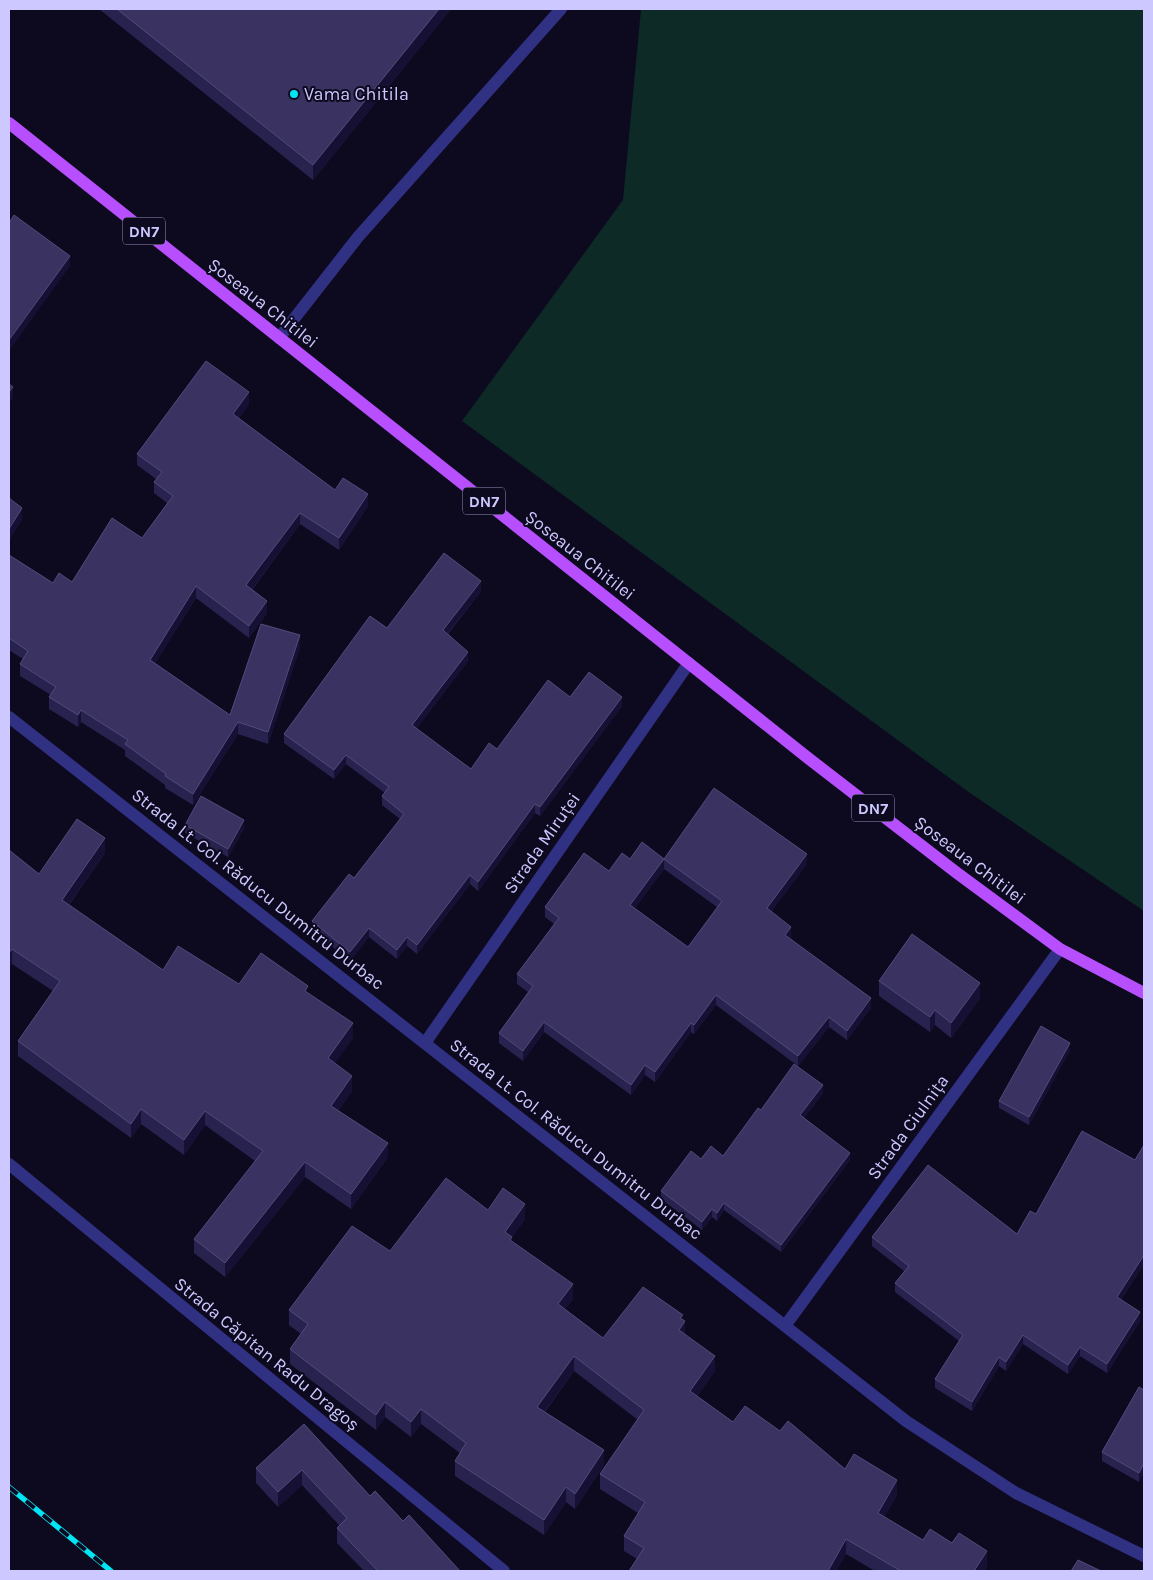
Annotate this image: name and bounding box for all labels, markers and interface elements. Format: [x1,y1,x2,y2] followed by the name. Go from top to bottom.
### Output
[304,83,409,105] place label: Vama Chitila
[288,88,300,100] marker: Vama Chitila
[123,218,165,245] road number: DN7
[204,253,322,353] street label: Șoseaua Chitilei
[463,488,505,514] road number: DN7
[521,505,639,605] street label: Șoseaua Chitilei
[127,784,389,994] street label: Strada Lt. Col. Răducu Dumitru Durbac
[499,788,585,898] street label: Strada Miruței
[852,794,894,821] road number: DN7
[910,811,1030,909] street label: Șoseaua Chitilei
[445,1034,707,1244] street label: Strada Lt. Col. Răducu Dumitru Durbac
[863,1070,953,1184] street label: Strada Ciulnița
[170,1272,364,1436] street label: Strada Căpitan Radu Dragoș

